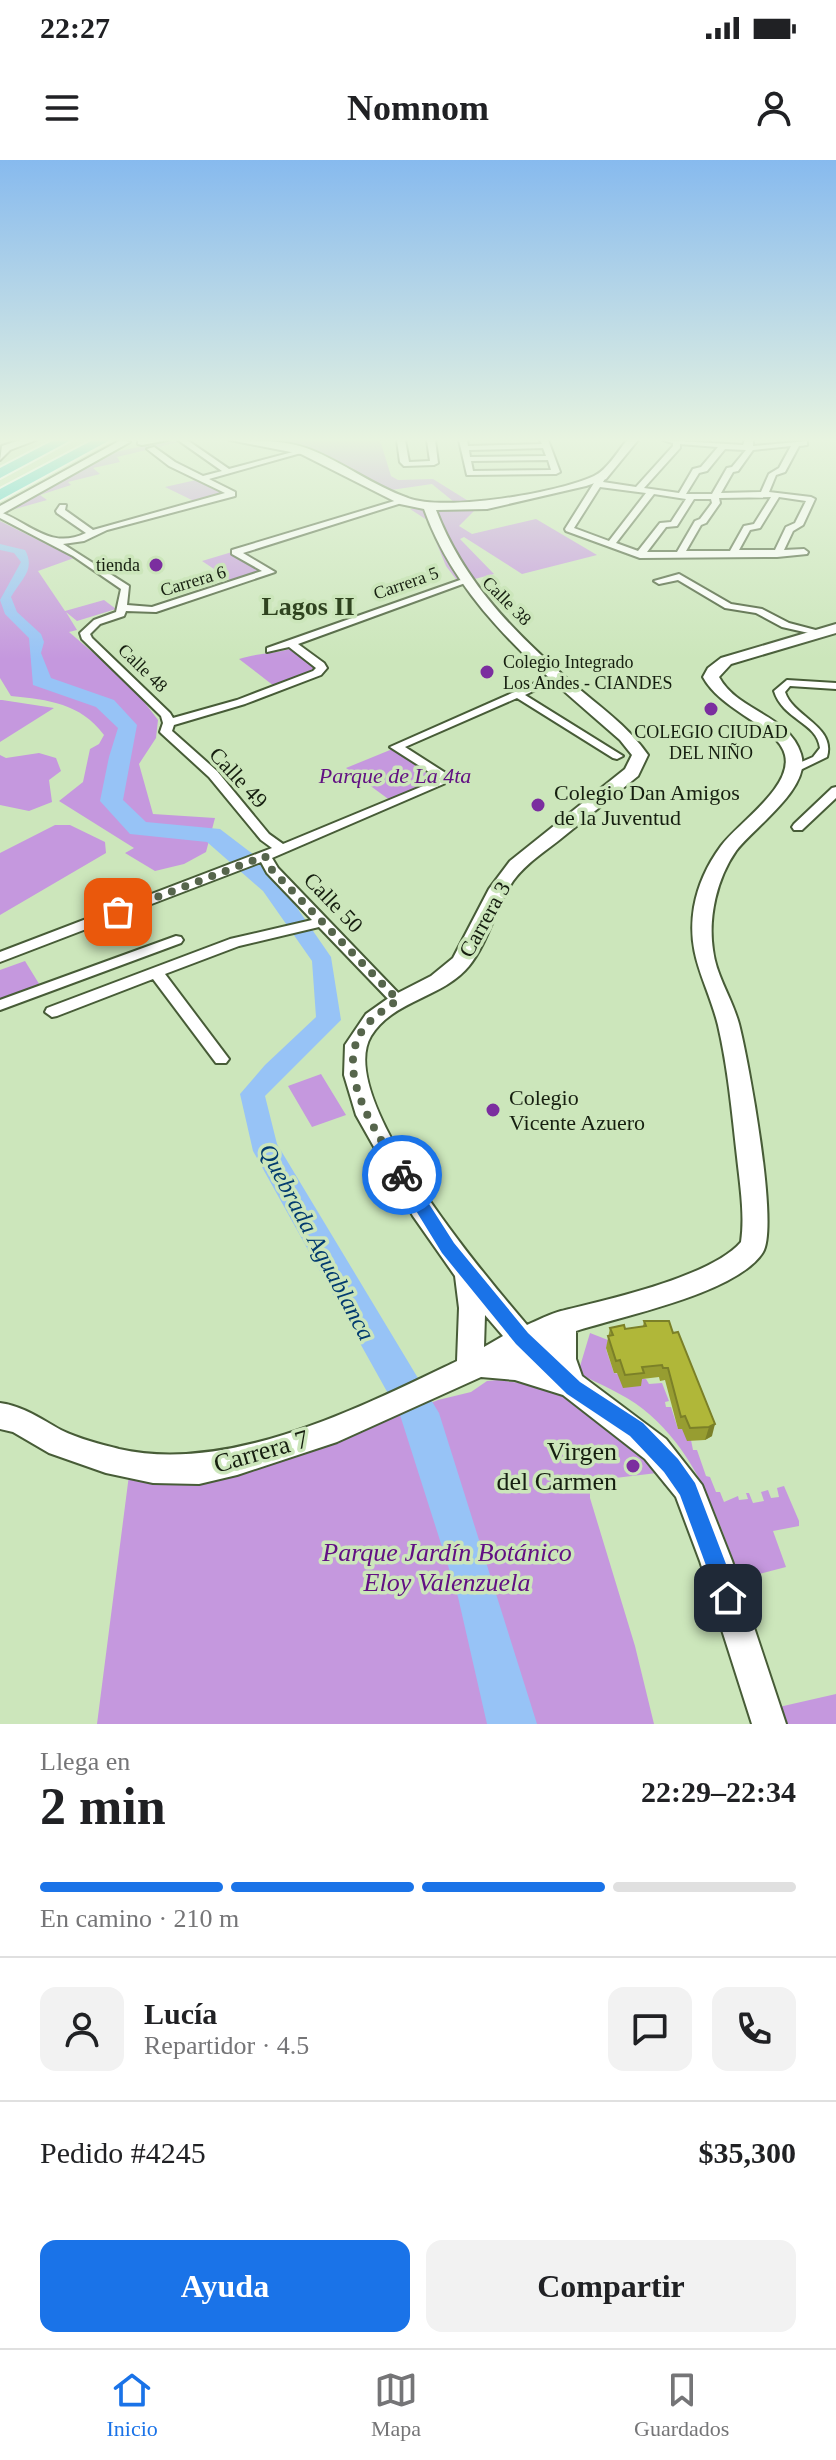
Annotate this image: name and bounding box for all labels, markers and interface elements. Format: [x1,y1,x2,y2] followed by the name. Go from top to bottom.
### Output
[40,11,110,44] text: 22:27
[40,86,84,130] icon: menu
[752,86,796,130] icon: person
[347,88,489,128] text: Nomnom
[96,555,140,575] place label: tienda
[147,556,165,574] marker: tienda
[158,562,228,600] street label: Carrera 6
[371,563,441,603] street label: Carrera 5
[479,573,535,629] street label: Calle 38
[261,592,355,621] district label: Lagos II
[114,640,172,696] street label: Calle 48
[503,652,673,693] place label: Colegio Integrado Los Andes - CIANDES
[478,663,496,681] marker: Colegio Integrado Los Andes - CIANDES
[702,700,720,718] marker: COLEGIO CIUDAD DEL NIÑO
[634,722,788,763] place label: COLEGIO CIUDAD DEL NIÑO
[204,742,273,813] street label: Calle 49
[318,763,471,788] park label: Parque de La 4ta
[554,780,740,830] place label: Colegio Dan Amigos de la Juventud
[529,796,547,814] marker: Colegio Dan Amigos de la Juventud
[299,867,368,938] street label: Calle 50
[454,877,515,961] street label: Carrera 3
[84,878,152,946] pin
[96,890,140,934] icon: bag
[509,1085,645,1135] place label: Colegio Vicente Azuero
[484,1101,502,1119] marker: Colegio Vicente Azuero
[362,1135,442,1215] courier
[254,1139,380,1345] water label: Quebrada Aguablanca
[380,1153,424,1197] icon: bike
[210,1424,312,1479] street label: Carrera 7
[496,1437,617,1496] place label: Virgen del Carmen
[624,1457,642,1475] marker: Virgen del Carmen
[321,1538,572,1597] park label: Parque Jardín Botánico Eloy Valenzuela
[694,1564,762,1632] pin
[706,1576,750,1620] icon: home
[40,1747,130,1776] text: Llega en
[641,1775,796,1808] text: 22:29–22:34
[40,1778,166,1835] text: 2 min
[40,1904,239,1933] text: En camino · 210 m
[40,1987,124,2071] button: person
[608,1987,692,2071] button: chat
[712,1987,796,2071] button: phone
[144,1997,217,2030] text: Lucía
[144,2031,309,2060] text: Repartidor · 4.5
[40,2136,206,2169] text: Pedido #4245
[699,2136,796,2169] text: $35,300
[40,2240,410,2332] button: Ayuda
[426,2240,796,2332] button: Compartir
[107,2368,158,2442] tab: Inicio
[371,2368,421,2442] tab: Mapa
[634,2368,729,2442] tab: Guardados

